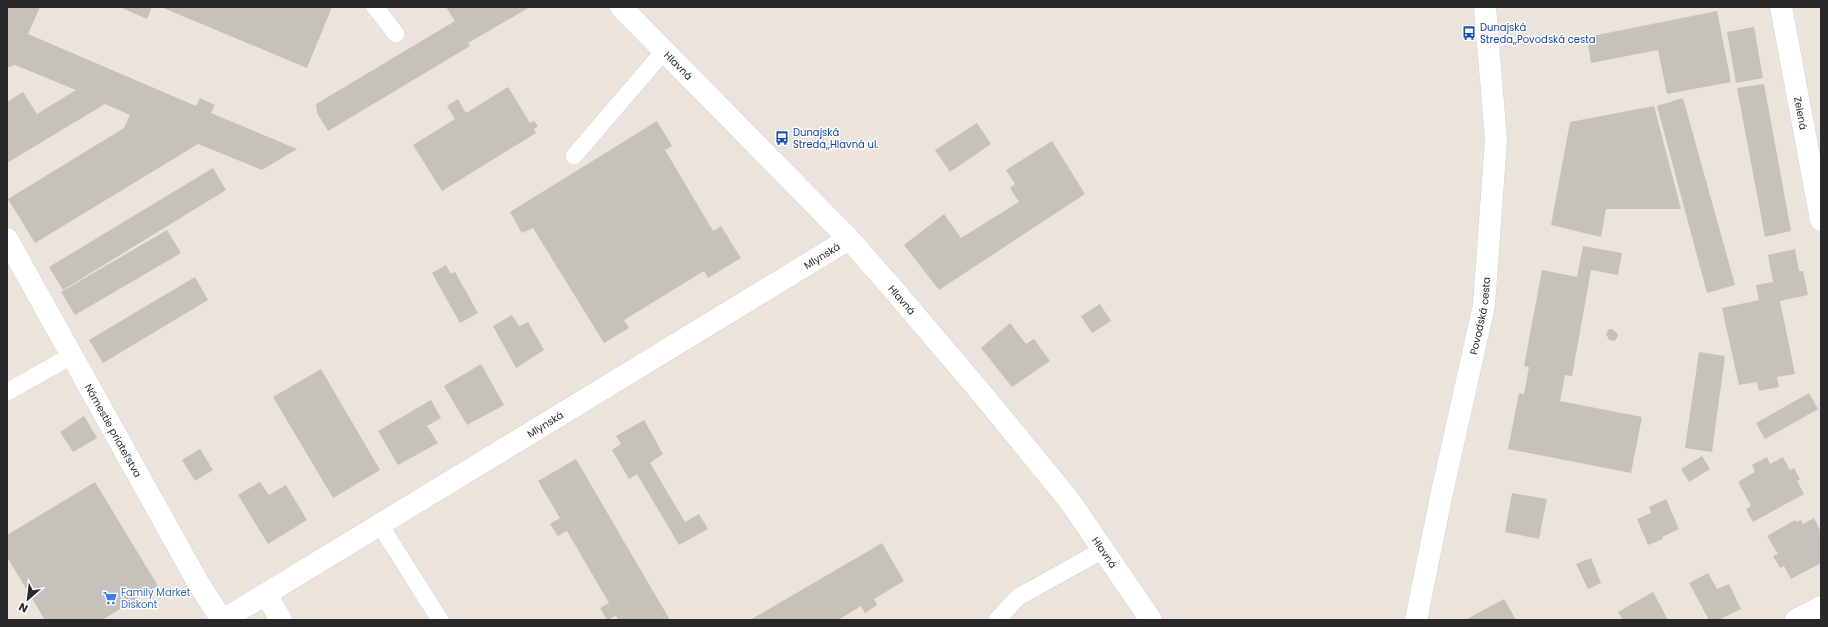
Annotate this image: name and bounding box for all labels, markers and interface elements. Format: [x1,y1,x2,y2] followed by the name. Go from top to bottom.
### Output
[1480,20,1596,47] place label: Dunajská Streda,,Povodská cesta
[1461,25,1477,41] bus stop icon: Dunajská Streda,,Povodská cesta
[661,48,696,83] street label: Hlavná
[1790,95,1811,131] street label: Zelená
[793,125,878,152] place label: Dunajská Streda,,Hlavná ul.
[774,130,790,146] bus stop icon: Dunajská Streda,,Hlavná ul.
[801,239,843,272] street label: Mlynská
[1466,276,1494,356] street label: Povodská cesta
[885,282,919,318] street label: Hlavná
[81,381,146,480] street label: Námestie priateľstva
[524,407,566,441] street label: Mlynská
[1089,534,1121,571] street label: Hlavná
[8,579,48,619] north arrow
[121,585,191,612] place label: Family Market Diskont
[102,590,118,606] supermarket icon: Family Market Diskont
[16,599,31,617] text: N

